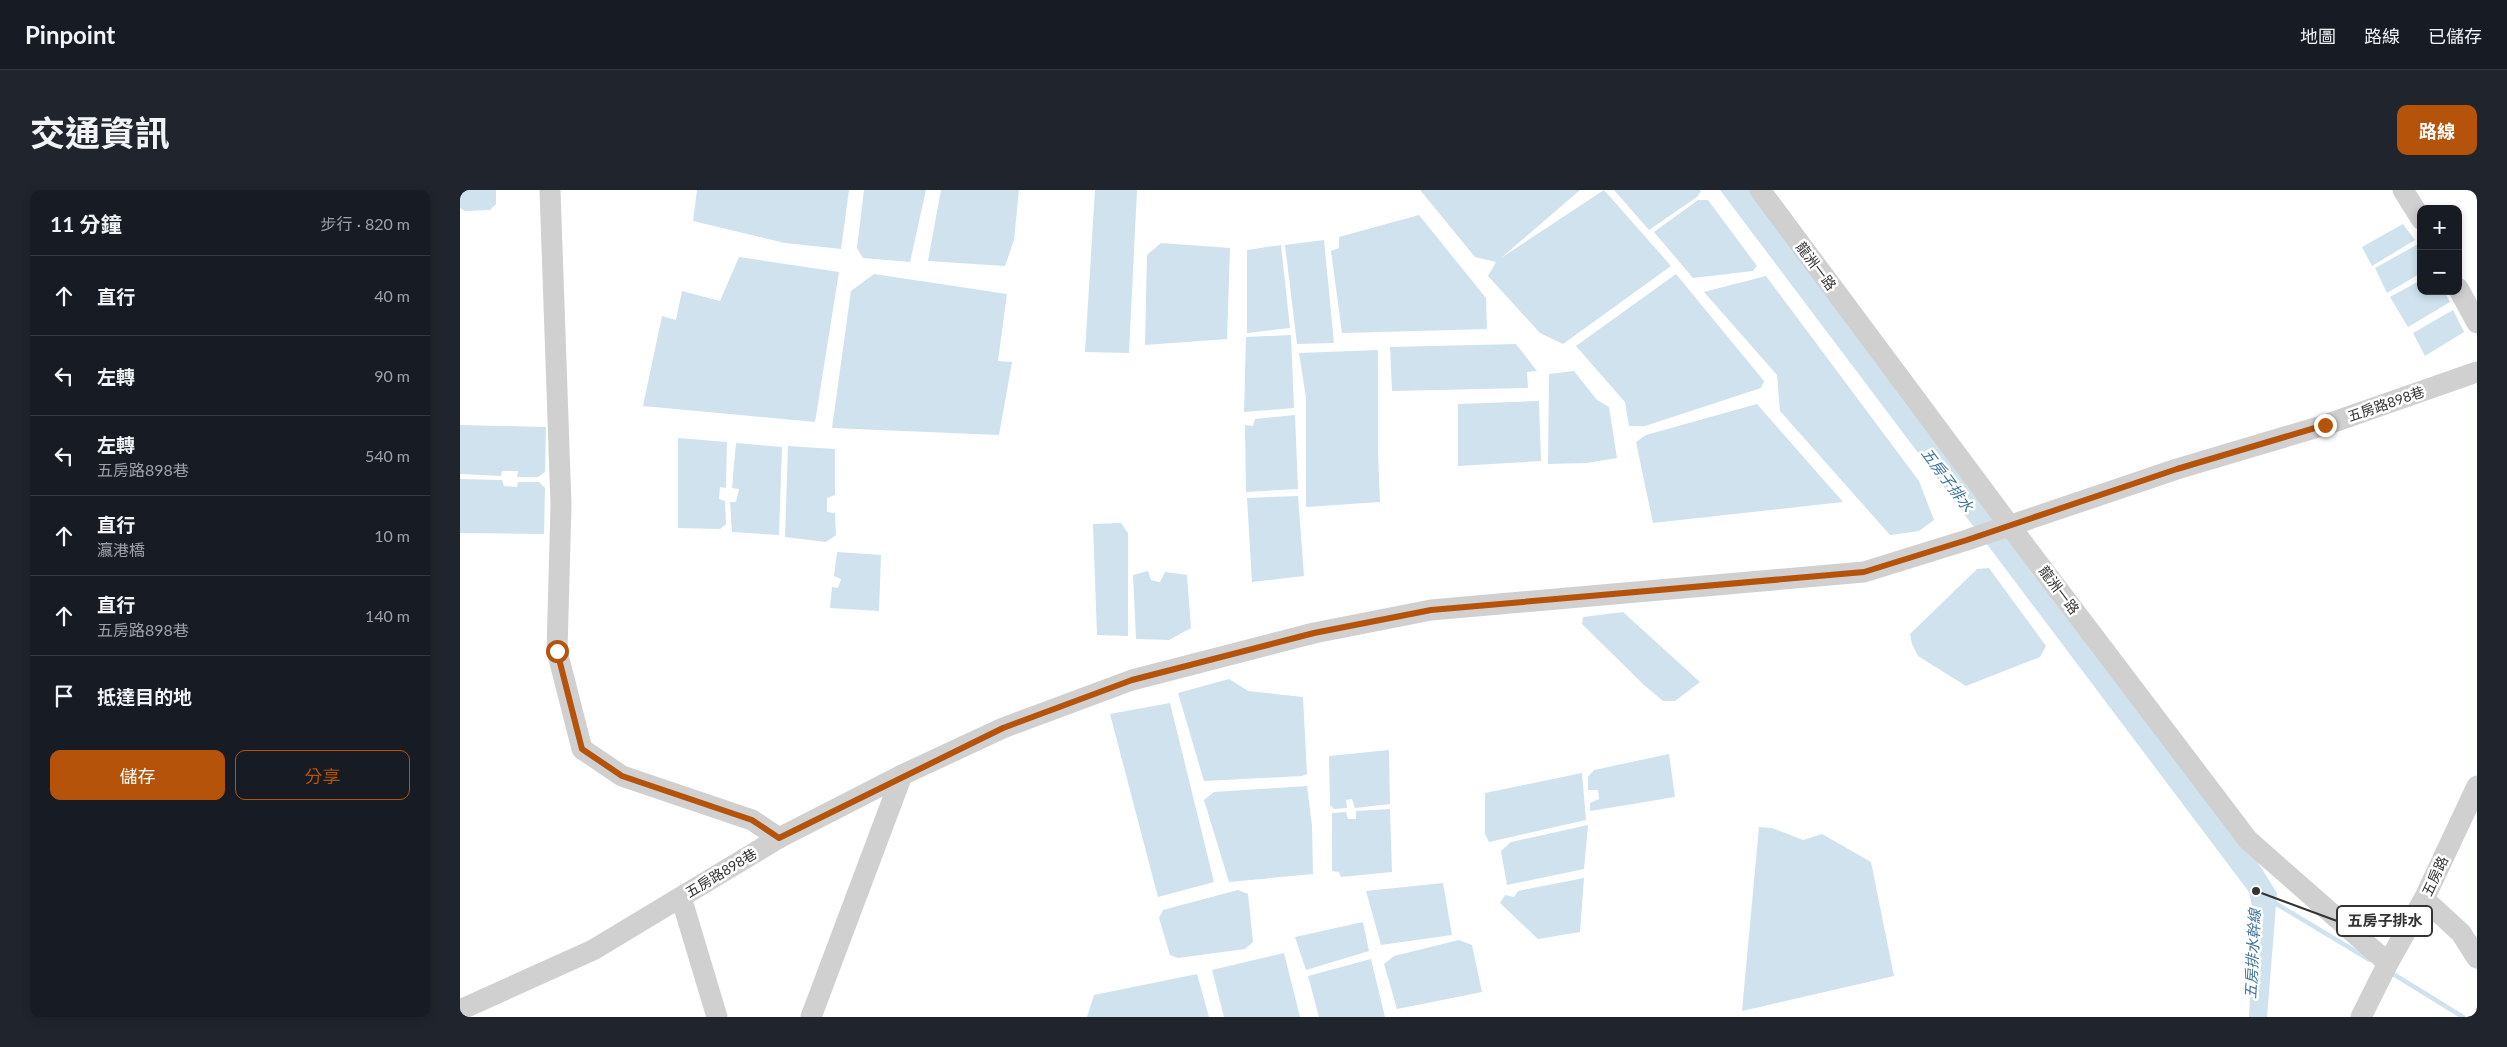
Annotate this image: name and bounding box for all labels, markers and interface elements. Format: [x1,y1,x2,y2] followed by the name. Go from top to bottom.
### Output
[25,20,115,49] text: Pinpoint
[2300,25,2336,47] text: 地圖
[2364,25,2400,47] text: 路線
[2428,25,2482,47] text: 已儲存
[2397,105,2477,155] button: 路線
[30,111,170,153] text: 交通資訊
[2417,205,2462,295] map controls
[2417,205,2462,250] button: +
[50,211,121,236] text: 11 分鐘
[321,214,410,233] text: 步行 · 820 m
[1793,238,1840,293] street label: 龍洲一路
[2417,250,2462,295] button: −
[50,282,78,310] icon: ahead
[97,285,135,308] text: 直行
[374,286,410,305] text: 40 m
[50,362,78,390] icon: left
[97,365,135,388] text: 左轉
[374,366,410,385] text: 90 m
[2345,382,2427,425] street label: 五房路898巷
[2314,414,2337,437] route end
[97,433,135,456] text: 左轉
[50,442,78,470] icon: left
[1918,444,1978,516] water label: 五房子排水
[365,446,410,465] text: 540 m
[97,460,189,479] text: 五房路898巷
[97,513,135,536] text: 直行
[50,522,78,550] icon: ahead
[374,526,410,545] text: 10 m
[97,540,145,559] text: 瀛港橋
[2036,562,2083,617] street label: 龍洲一路
[97,593,135,616] text: 直行
[50,602,78,630] icon: ahead
[365,606,410,625] text: 140 m
[97,620,189,639] text: 五房路898巷
[546,640,569,663] route start
[50,682,78,710] icon: arrive
[97,685,192,708] text: 抵達目的地
[50,750,225,800] button: 儲存
[235,750,410,800] button: 分享
[682,845,760,901] street label: 五房路898巷
[2418,853,2451,898] street label: 五房路
[2337,906,2432,936] callout: 五房子排水
[2241,907,2263,999] water label: 五房排水幹線
[2347,911,2423,929] text: 五房子排水

